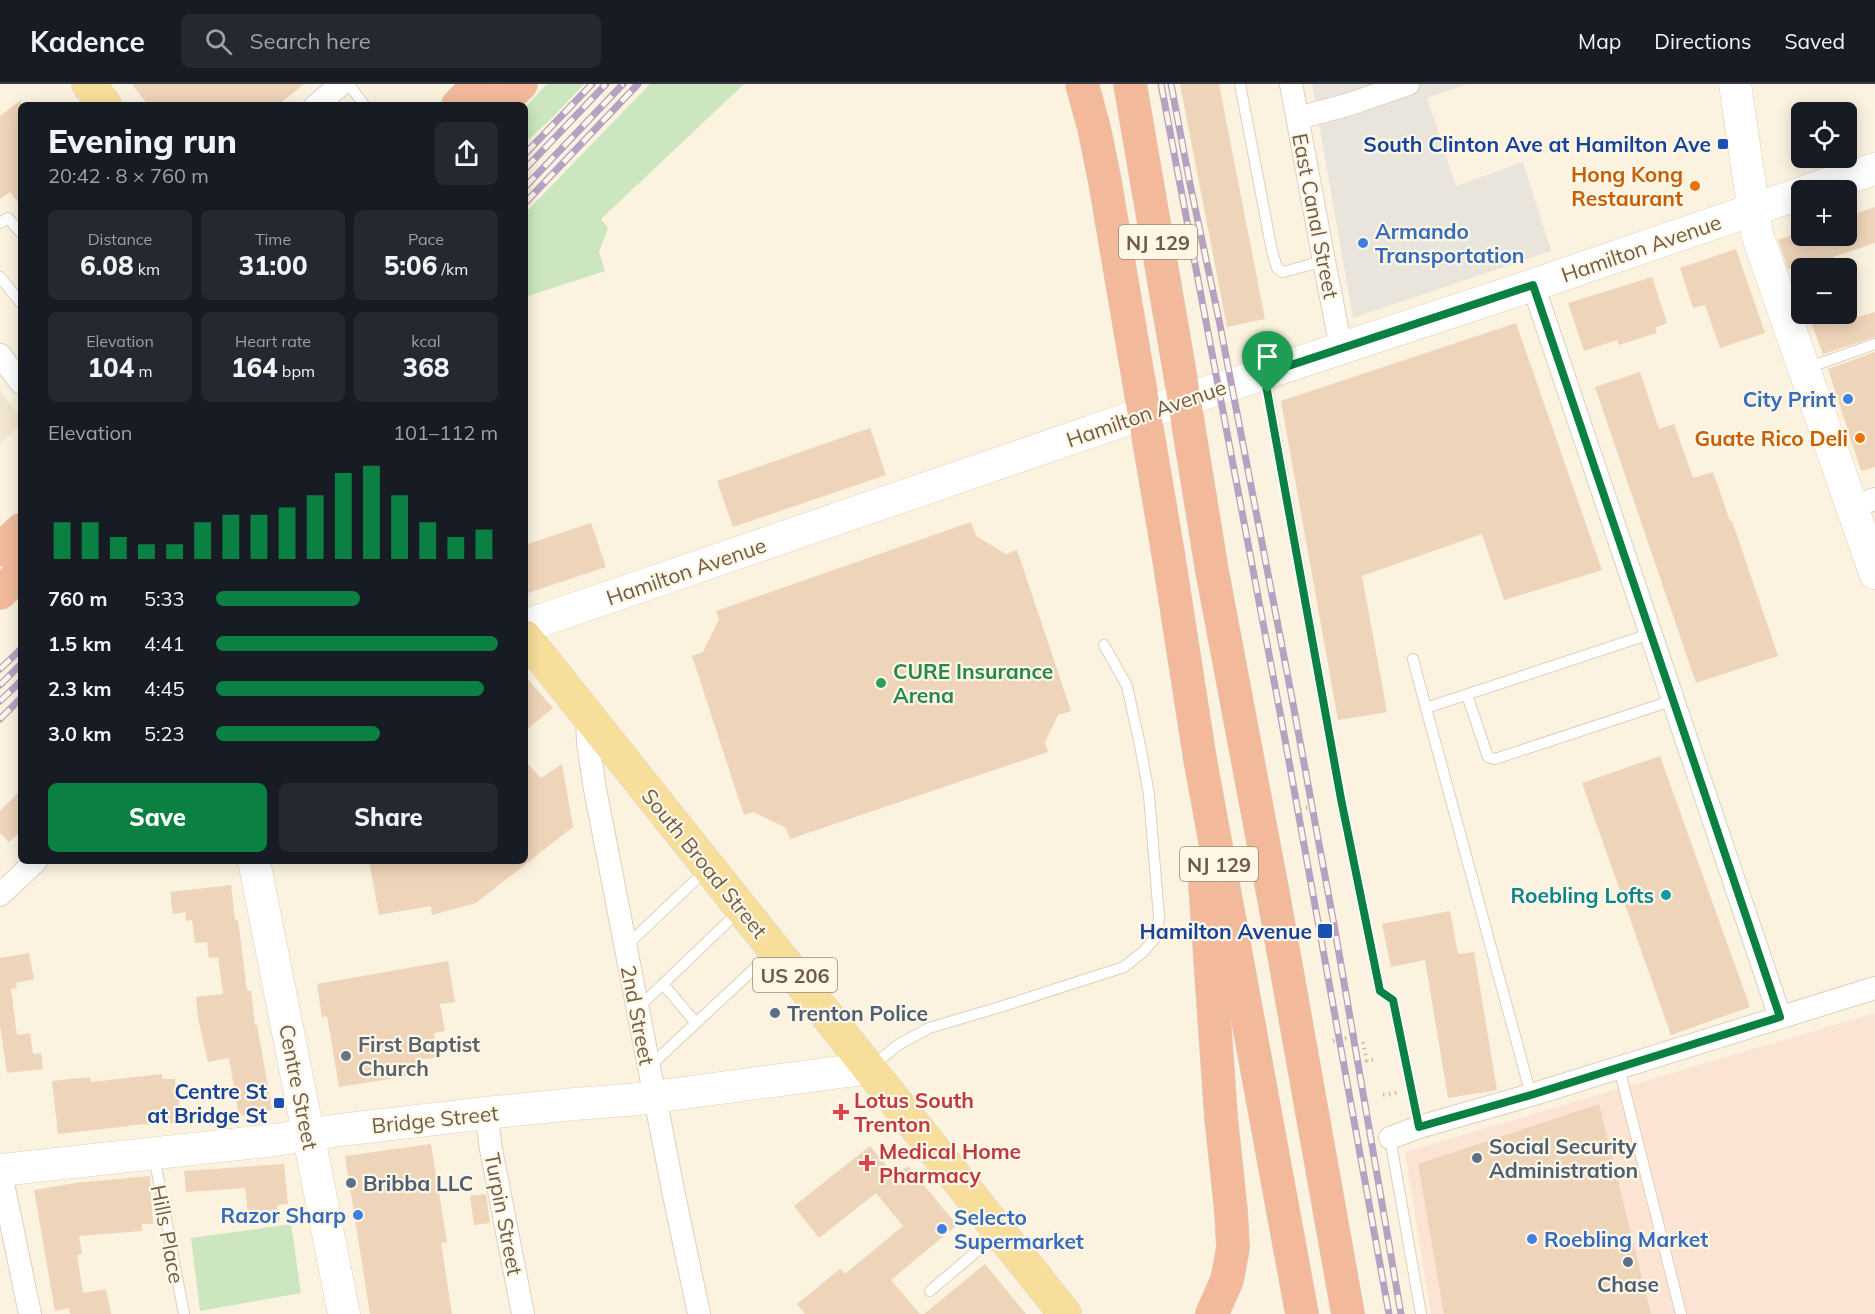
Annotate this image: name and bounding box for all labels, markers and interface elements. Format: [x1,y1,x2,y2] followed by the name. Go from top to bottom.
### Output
[181,14,601,68] search box
[30,24,145,59] text: Kadence
[202,25,235,58] icon: search
[250,27,371,55] text: Search here
[1578,28,1621,54] text: Map
[1654,28,1751,54] text: Directions
[1784,28,1845,54] text: Saved
[1791,102,1857,324] map controls
[1791,102,1857,168] button: locate
[48,120,237,161] text: Evening run
[435,122,498,185] button: share
[1287,131,1345,301] street label: East Canal Street
[1363,131,1711,157] place label: South Clinton Ave at Hamilton Ave
[1716,137,1730,151] marker: South Clinton Ave at Hamilton Ave
[1571,161,1683,211] place label: Hong Kong Restaurant
[48,163,209,188] text: 20:42 · 8 × 760 m
[1688,179,1702,193] marker: Hong Kong Restaurant
[1791,180,1857,246] button: +
[1558,208,1724,288] street label: Hamilton Avenue
[1375,218,1525,268] place label: Armando Transportation
[1119,225,1197,259] road number: NJ 129
[88,229,152,249] text: Distance
[255,229,291,249] text: Time
[408,229,444,249] text: Pace
[1356,236,1370,250] marker: Armando Transportation
[80,249,134,282] text: 6.08
[238,249,308,282] text: 31:00
[384,249,437,282] text: 5:06
[1791,258,1857,324] button: −
[134,259,160,279] text: km
[437,259,468,279] text: /km
[86,331,154,351] text: Elevation
[235,331,311,351] text: Heart rate
[411,331,441,351] text: kcal
[1242,331,1293,393] pin
[1251,340,1284,373] icon: arrive
[87,351,134,384] text: 104
[231,351,278,384] text: 164
[403,351,449,384] text: 368
[134,361,153,381] text: m
[278,361,315,381] text: bpm
[1063,373,1229,453] street label: Hamilton Avenue
[1743,386,1836,412] place label: City Print
[1841,392,1855,406] marker: City Print
[48,420,133,445] text: Elevation
[393,420,498,445] text: 101–112 m
[1695,425,1848,451] place label: Guate Rico Deli
[1853,431,1867,445] marker: Guate Rico Deli
[603,531,769,611] street label: Hamilton Avenue
[48,586,107,611] text: 760 m
[144,586,185,611] text: 5:33
[48,631,111,656] text: 1.5 km
[144,631,185,656] text: 4:41
[893,658,1053,708] place label: CURE Insurance Arena
[48,676,111,701] text: 2.3 km
[144,676,185,701] text: 4:45
[874,676,888,690] marker: CURE Insurance Arena
[48,721,111,746] text: 3.0 km
[144,721,185,746] text: 5:23
[48,783,267,852] button: Save
[279,783,498,852] button: Share
[637,783,773,943] street label: South Broad Street
[1180,847,1258,881] road number: NJ 129
[1511,882,1654,908] place label: Roebling Lofts
[1659,888,1673,902] marker: Roebling Lofts
[1140,918,1312,944] place label: Hamilton Avenue
[1316,922,1334,940] marker: Hamilton Avenue
[753,958,837,992] road number: US 206
[616,963,660,1067] street label: 2nd Street
[787,1000,928,1026] place label: Trenton Police
[768,1006,782,1020] marker: Trenton Police
[274,1022,324,1152] street label: Centre Street
[358,1031,480,1081] place label: First Baptist Church
[339,1049,353,1063] marker: First Baptist Church
[147,1078,267,1128] place label: Centre St at Bridge St
[854,1087,974,1137] place label: Lotus South Trenton
[272,1096,286,1110] marker: Centre St at Bridge St
[370,1099,500,1139] street label: Bridge Street
[832,1103,850,1121] marker: Lotus South Trenton
[1489,1133,1638,1183] place label: Social Security Administration
[879,1138,1021,1188] place label: Medical Home Pharmacy
[479,1150,529,1278] street label: Turpin Street
[1470,1151,1484,1165] marker: Social Security Administration
[860,1156,874,1170] marker: Medical Home Pharmacy
[363,1170,473,1196] place label: Bribba LLC
[344,1176,358,1190] marker: Bribba LLC
[146,1183,190,1285] street label: Hills Place
[221,1202,346,1228] place label: Razor Sharp
[954,1204,1084,1254] place label: Selecto Supermarket
[351,1208,365,1222] marker: Razor Sharp
[935,1222,949,1236] marker: Selecto Supermarket
[1544,1226,1708,1252] place label: Roebling Market
[1525,1232,1539,1246] marker: Roebling Market
[1621,1255,1635,1269] marker: Chase
[1597,1271,1659,1297] place label: Chase

